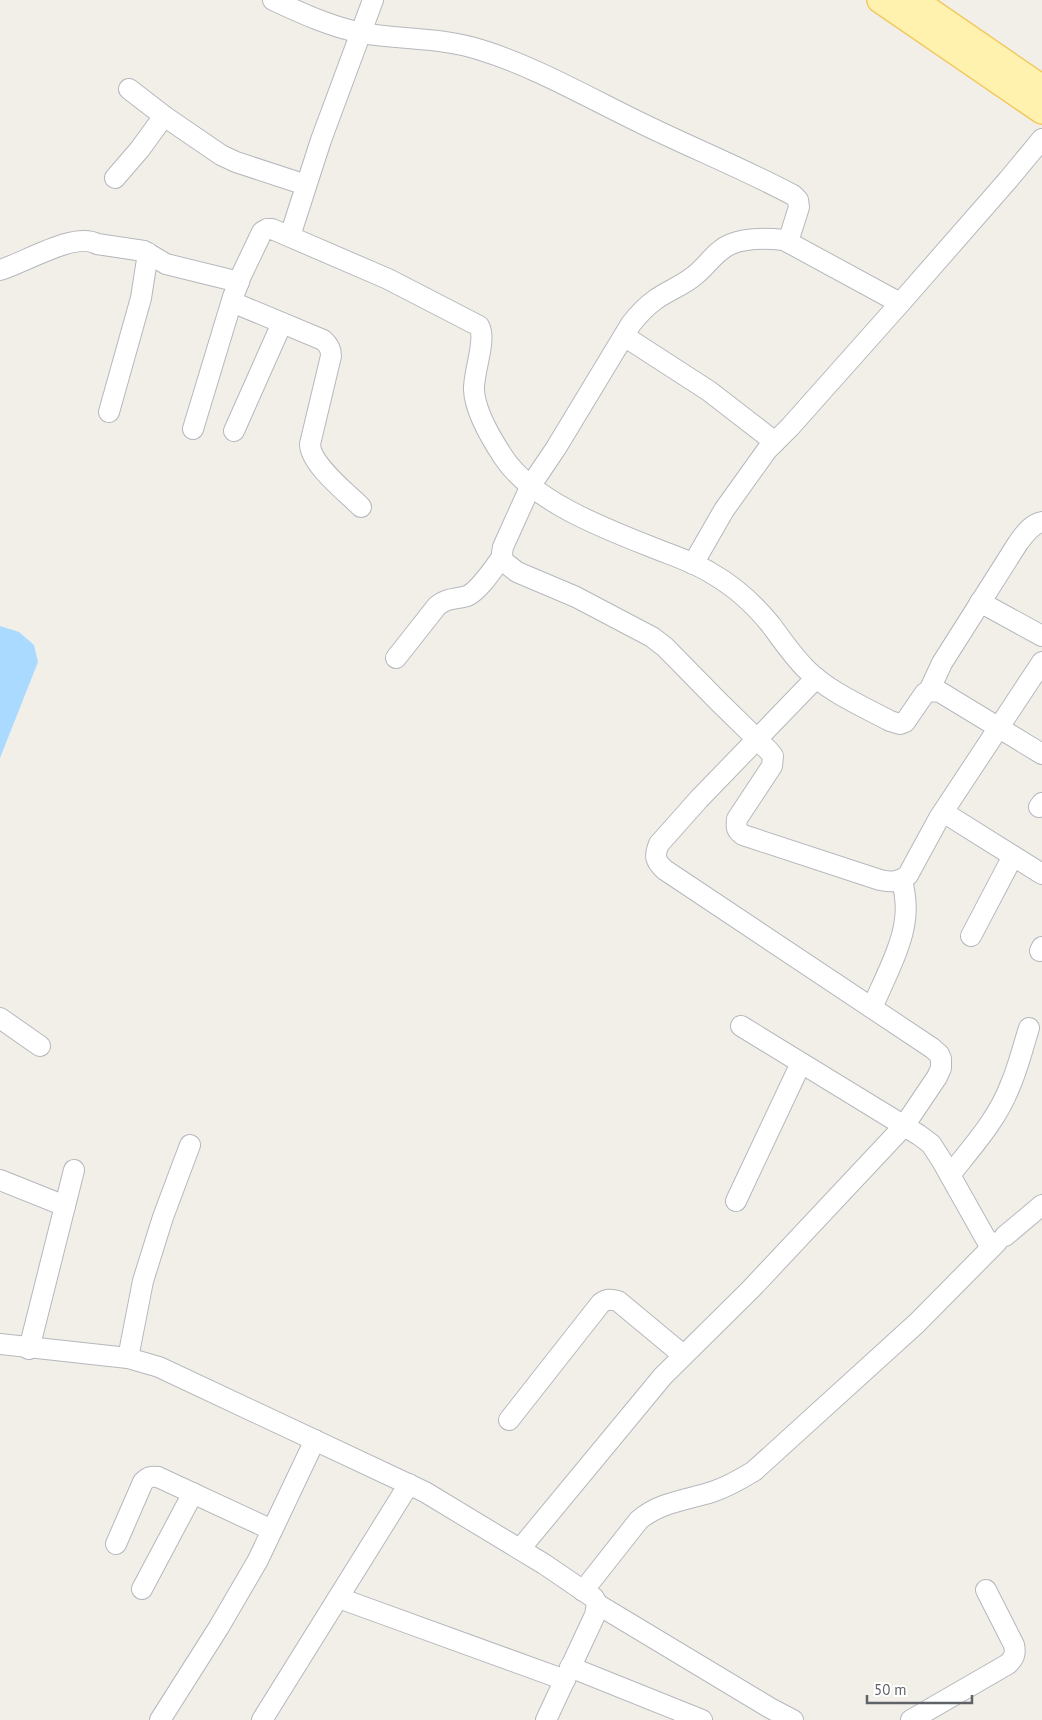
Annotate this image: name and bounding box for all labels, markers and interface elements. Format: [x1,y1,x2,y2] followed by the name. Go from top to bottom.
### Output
[867,1672,972,1704] scale bar
[874,1680,907,1699] text: 50 m

